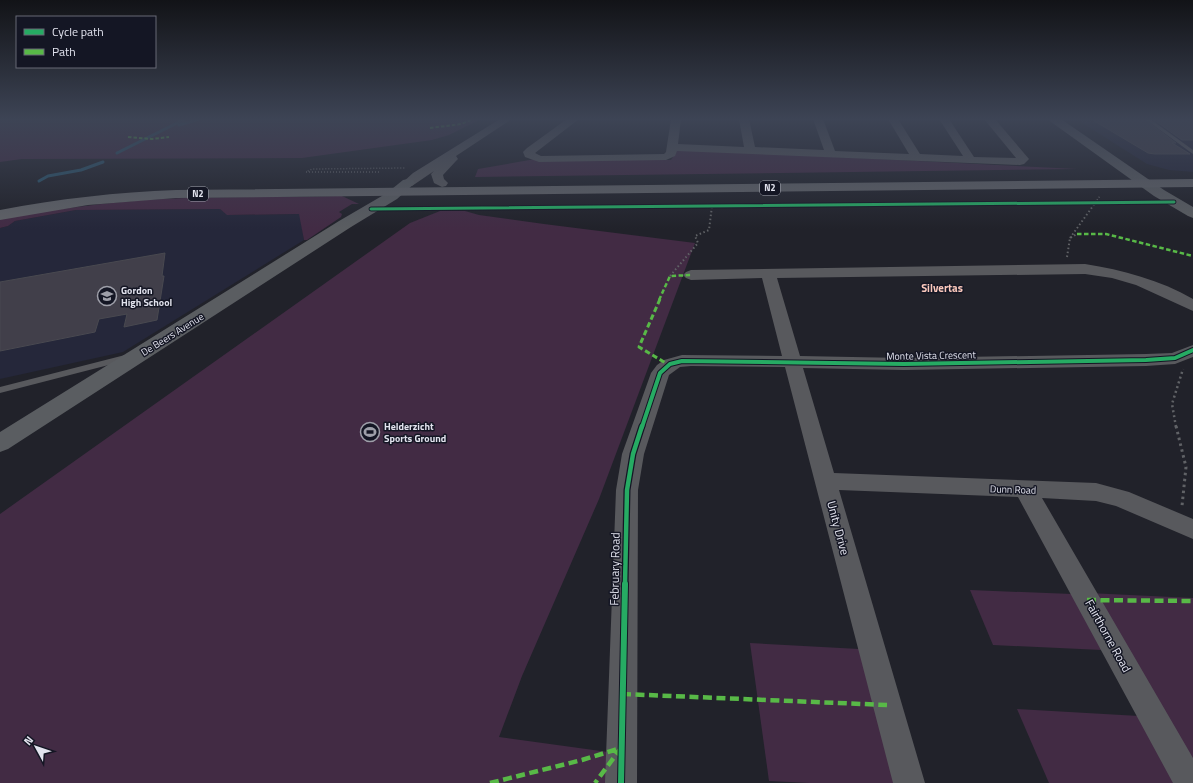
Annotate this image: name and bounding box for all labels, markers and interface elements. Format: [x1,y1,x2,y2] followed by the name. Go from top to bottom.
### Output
[16,16,156,68] legend
[52,22,104,41] text: Cycle path
[52,42,76,61] text: Path
[760,181,780,195] road number: N2
[188,187,208,201] road number: N2
[921,280,963,296] district label: Silvertas
[121,283,172,310] place label: Gordon High School
[96,285,118,307] school or university icon: Gordon High School
[138,309,207,360] street label: De Beers Avenue
[886,347,977,364] street label: Monte Vista Crescent
[384,419,446,446] place label: Helderzicht Sports Ground
[359,421,381,443] sports icon: Helderzicht Sports Ground
[990,481,1036,498] street label: Dunn Road
[822,499,855,557] street label: Unity Drive
[604,532,625,606] street label: February Road
[1080,596,1136,676] street label: Fairthorne Road
[16,727,56,767] north arrow
[20,733,37,749] text: N

